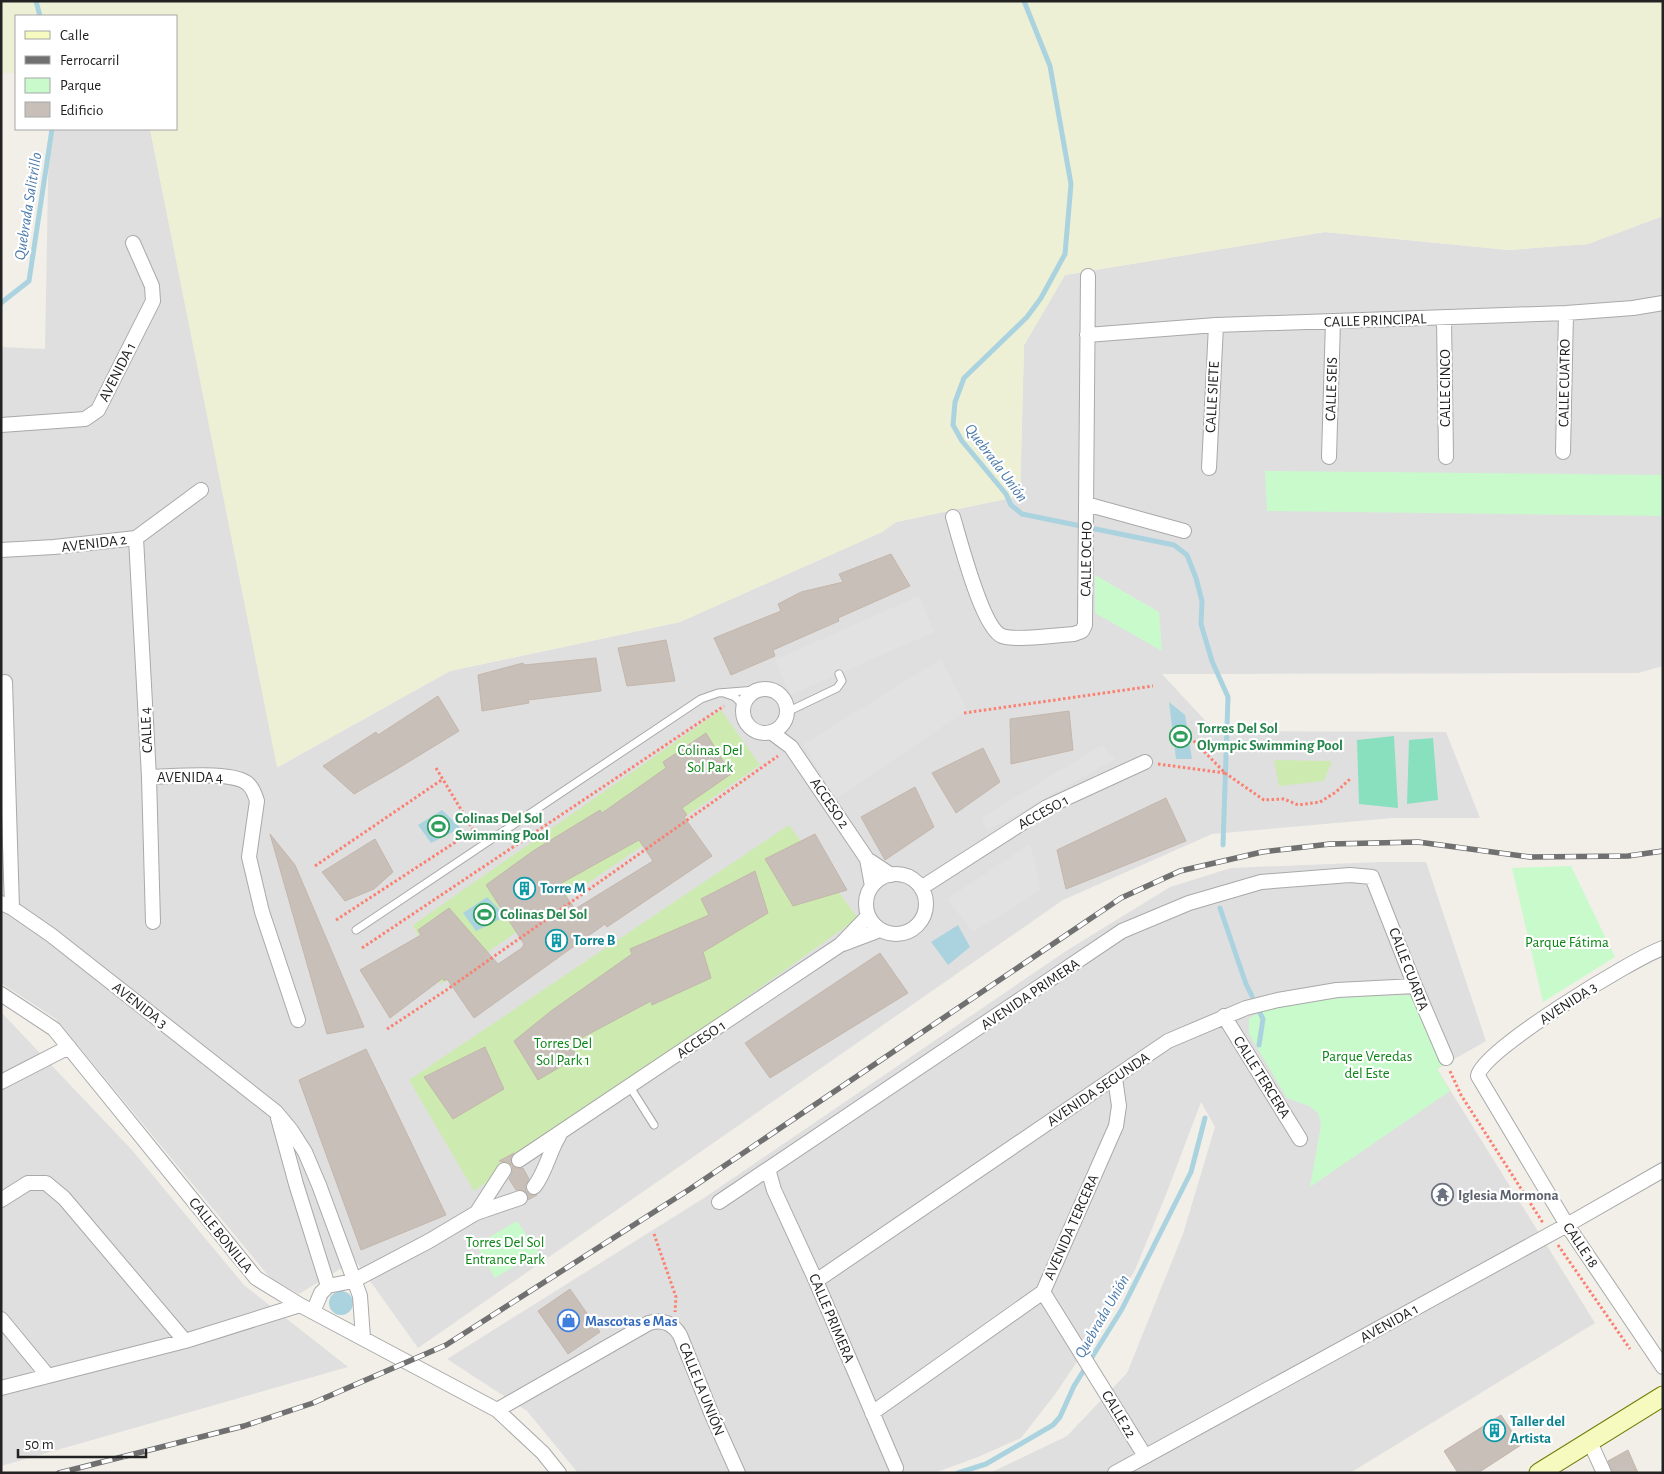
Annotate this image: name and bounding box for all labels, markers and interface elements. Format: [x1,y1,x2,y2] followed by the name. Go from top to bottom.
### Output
[15,15,178,130] legend
[60,28,89,43] text: Calle
[60,53,119,68] text: Ferrocarril
[60,78,101,93] text: Parque
[60,103,103,118] text: Edificio
[12,151,45,261] water label: Quebrada Salitrillo
[1323,311,1427,330] street label: CALLE PRINCIPAL
[1556,339,1573,427] street label: CALLE CUATRO
[96,340,139,404] street label: AVENIDA 1
[1438,349,1453,427] street label: CALLE CINCO
[1323,357,1340,421] street label: CALLE SEIS
[1203,361,1222,433] street label: CALLE SIETE
[961,421,1031,505] water label: Quebrada Unión
[1078,521,1095,597] street label: CALLE OCHO
[61,532,128,555] street label: AVENIDA 2
[138,707,155,753] street label: CALLE 4
[1197,721,1343,753] place label: Torres Del Sol Olympic Swimming Pool
[1169,725,1193,749] sports icon: Torres Del Sol Olympic Swimming Pool
[677,743,743,775] park label: Colinas Del Sol Park
[157,770,223,785] street label: AVENIDA 4
[807,775,852,831] street label: ACCESO 2
[1015,792,1071,832] street label: ACCESO 1
[455,811,549,843] place label: Colinas Del Sol Swimming Pool
[427,815,451,839] sports icon: Colinas Del Sol Swimming Pool
[512,876,536,900] building icon: Torre M
[540,881,586,896] place label: Torre M
[472,902,496,926] sports icon: Colinas Del Sol
[500,907,588,922] place label: Colinas Del Sol
[1386,926,1431,1013] street label: CALLE CUARTA
[545,928,569,952] building icon: Torre B
[573,933,616,948] place label: Torre B
[1525,935,1609,950] park label: Parque Fátima
[978,956,1082,1033] street label: AVENIDA PRIMERA
[109,979,170,1031] street label: AVENIDA 3
[1537,979,1600,1027] street label: AVENIDA 3
[674,1018,728,1061] street label: ACCESO 1
[1230,1034,1293,1121] street label: CALLE TERCERA
[534,1036,592,1068] park label: Torres Del Sol Park 1
[1322,1049,1412,1081] park label: Parque Veredas del Este
[1044,1050,1152,1129] street label: AVENIDA SEGUNDA
[1041,1172,1102,1282] street label: AVENIDA TERCERA
[1430,1183,1454,1207] temple icon: Iglesia Mormona
[1458,1188,1559,1203] place label: Iglesia Mormona
[186,1195,255,1276] street label: CALLE BONILLA
[1560,1220,1601,1271] street label: CALLE 18
[465,1235,545,1267] park label: Torres Del Sol Entrance Park
[806,1272,857,1365] street label: CALLE PRIMERA
[1072,1272,1133,1361] water label: Quebrada Unión
[1358,1301,1421,1346] street label: AVENIDA 1
[557,1309,581,1333] shop icon: Mascotas e Mas
[585,1314,678,1329] place label: Mascotas e Mas
[676,1340,729,1438] street label: CALLE LA UNIÓN
[1099,1388,1139,1441] street label: CALLE 22
[1510,1414,1565,1446] place label: Taller del Artista
[1482,1418,1506,1442] building icon: Taller del Artista
[18,1426,145,1458] scale bar
[25,1437,54,1452] text: 50 m

